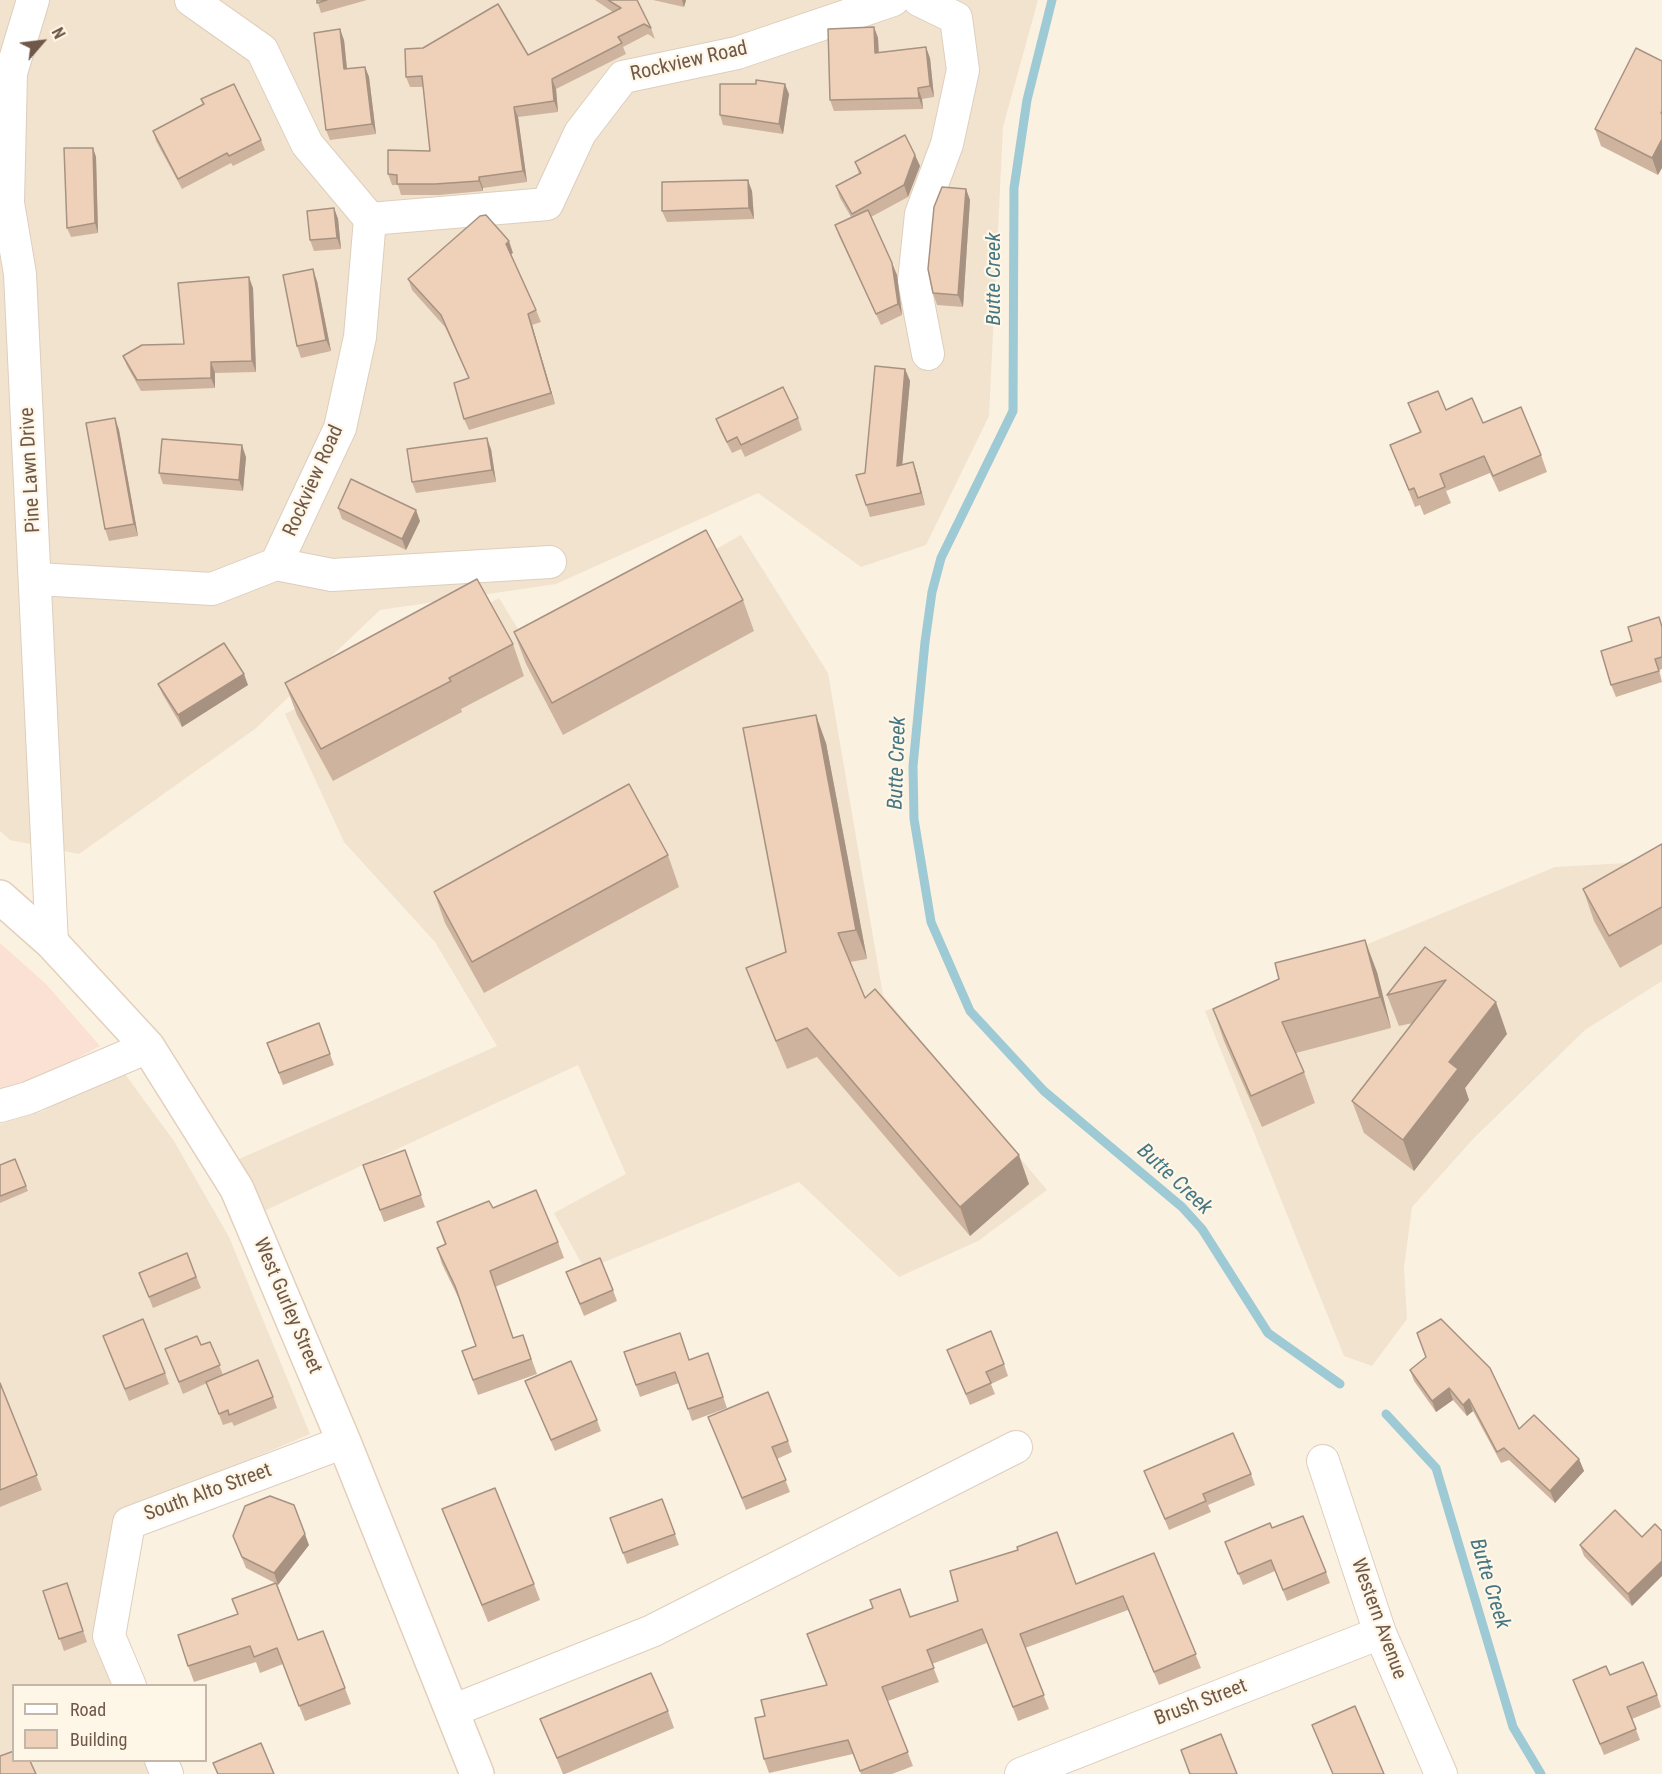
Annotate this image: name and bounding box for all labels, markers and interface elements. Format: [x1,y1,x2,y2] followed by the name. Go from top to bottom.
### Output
[12,12,72,72] north arrow
[48,25,69,42] text: N
[628,37,750,87] street label: Rockview Road
[982,232,1008,326] water label: Butte Creek
[16,407,46,533] street label: Pine Lawn Drive
[279,422,349,540] street label: Rockview Road
[884,716,912,810] water label: Butte Creek
[1131,1139,1217,1221] water label: Butte Creek
[248,1235,326,1377] street label: West Gurley Street
[141,1459,275,1527] street label: South Alto Street
[1463,1536,1515,1632] water label: Butte Creek
[1345,1555,1411,1683] street label: Western Avenue
[1151,1674,1251,1732] street label: Brush Street
[12,1684,207,1762] legend
[70,1699,106,1720] text: Road
[70,1729,127,1750] text: Building

